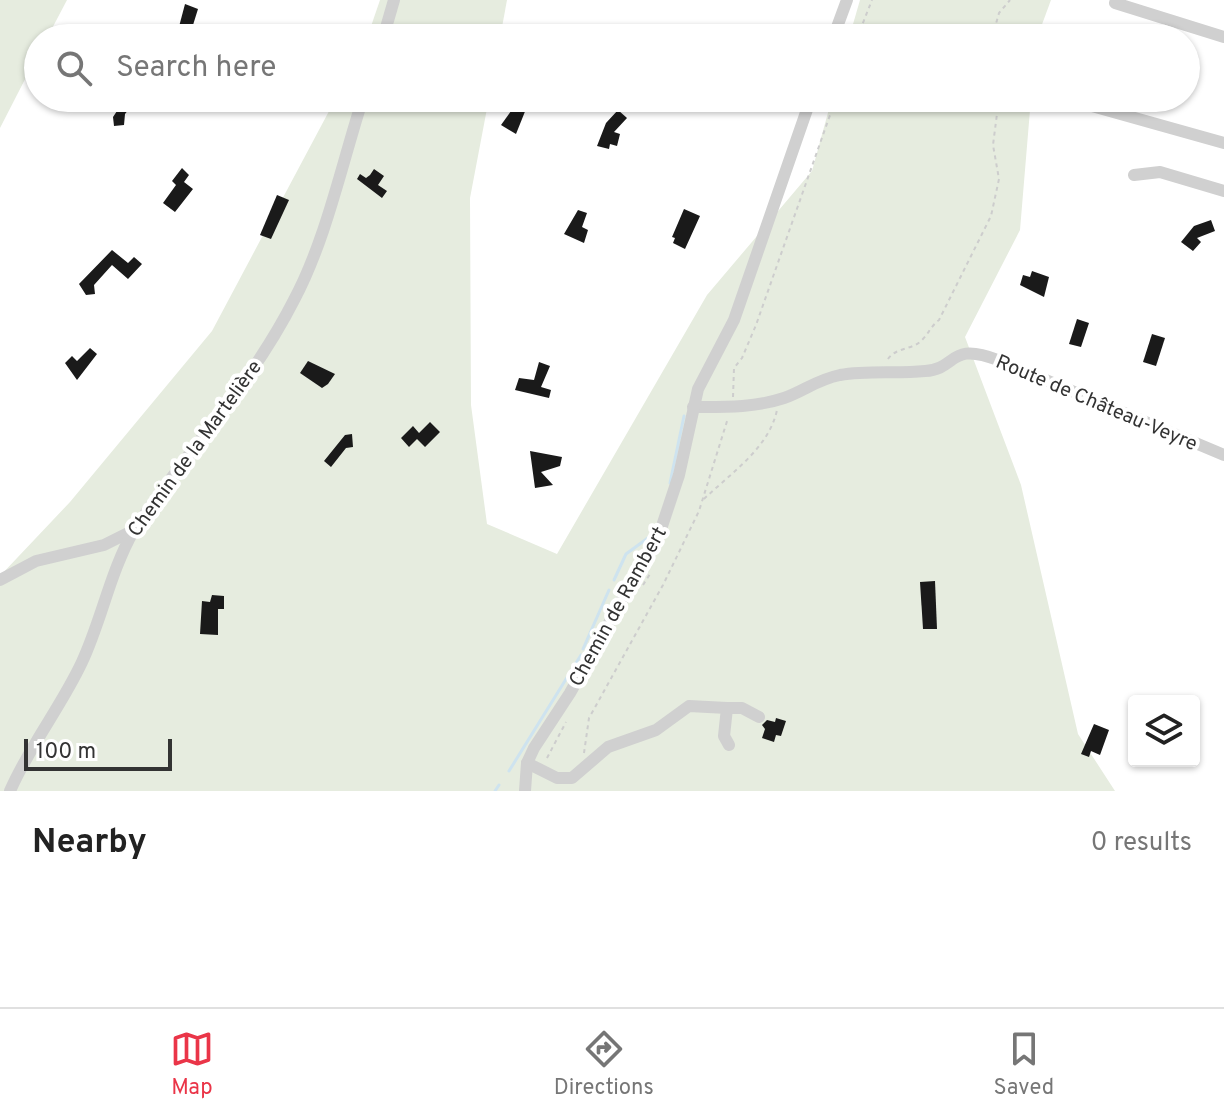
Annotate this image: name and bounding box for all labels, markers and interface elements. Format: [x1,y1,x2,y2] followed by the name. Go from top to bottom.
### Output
[24,24,1200,112] search box
[52,46,96,90] icon: search
[116,50,276,87] text: Search here
[991,350,1201,458] street label: Route de Château-Veyre
[123,356,268,543] street label: Chemin de la Martelière
[564,522,674,692] street label: Chemin de Rambert
[1128,695,1200,767] map controls
[1128,695,1200,767] button: layers
[24,735,172,771] scale bar
[36,739,96,766] text: 100 m
[32,822,147,865] text: Nearby
[1091,827,1192,860] text: 0 results
[170,1027,214,1102] tab: Map
[554,1027,654,1102] tab: Directions
[994,1027,1054,1102] tab: Saved

